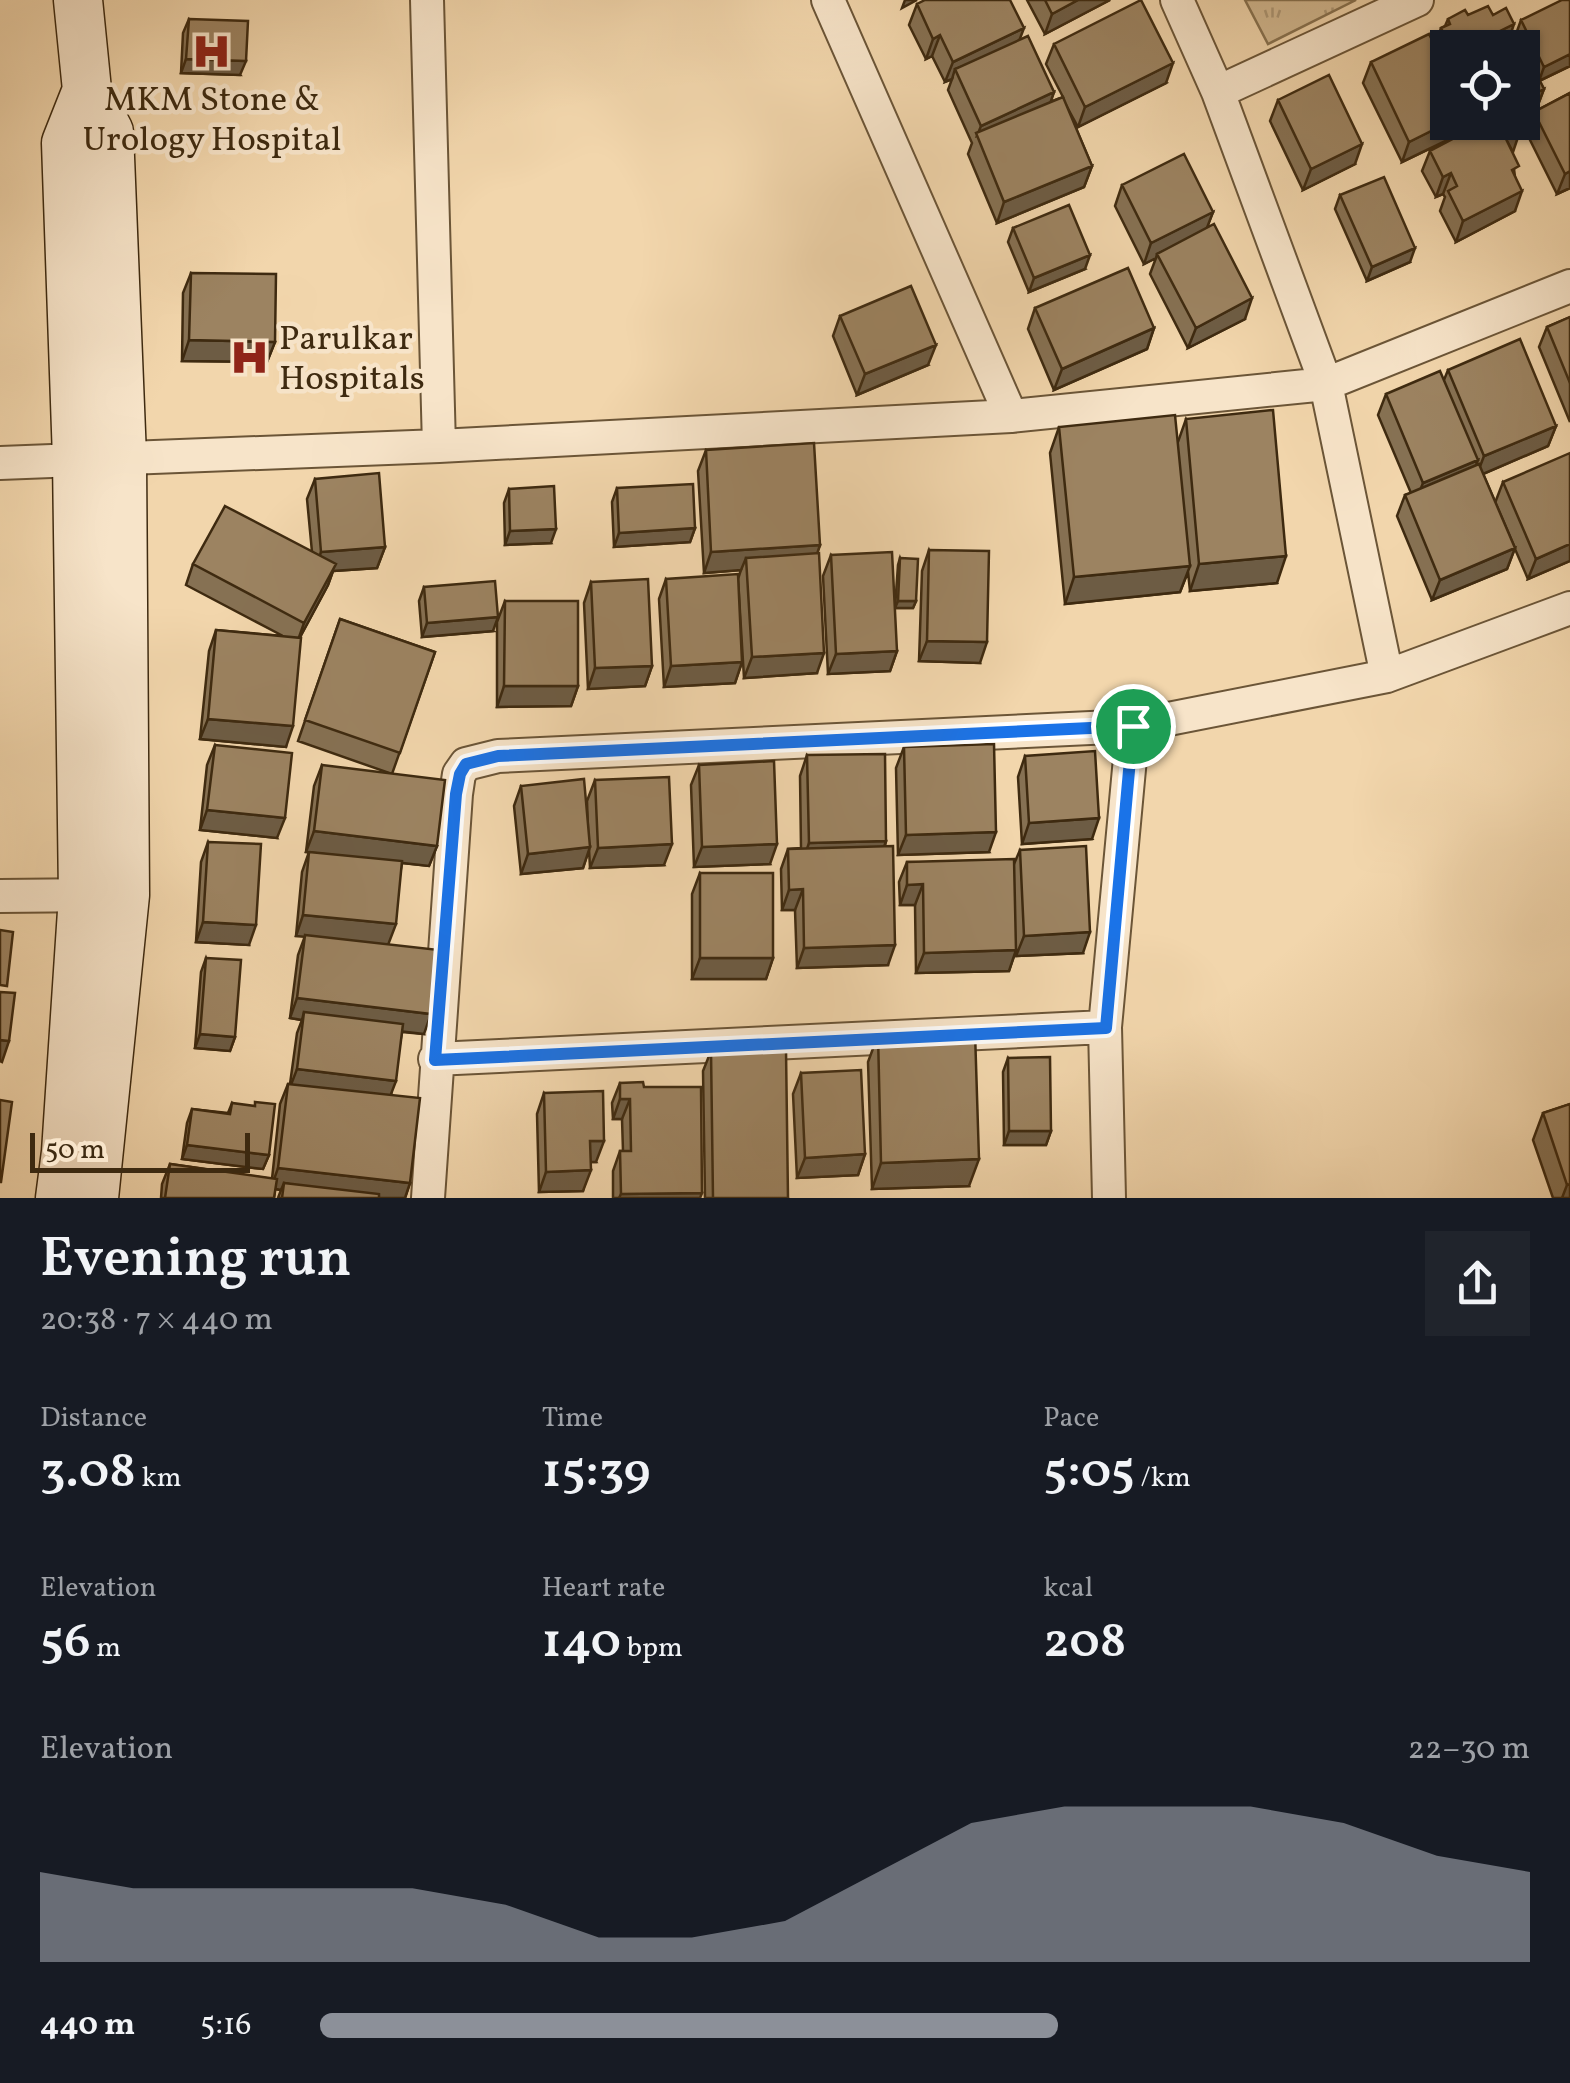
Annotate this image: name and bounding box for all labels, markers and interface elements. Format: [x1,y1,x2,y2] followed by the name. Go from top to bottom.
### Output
[191,30,233,72] hospital icon: MKM Stone & Urology Hospital
[1430,30,1540,140] map controls
[1430,30,1540,140] button: locate
[82,77,342,165] place label: MKM Stone & Urology Hospital
[279,316,425,404] place label: Parulkar Hospitals
[228,336,270,378] hospital icon: Parulkar Hospitals
[1091,684,1176,769] pin
[1106,699,1161,754] icon: arrive
[30,1128,250,1172] scale bar
[45,1131,105,1170] text: 50 m
[40,1223,352,1299] text: Evening run
[1425,1231,1530,1336] button: share
[40,1299,273,1343] text: 20:38 · 7 × 440 m
[40,1399,147,1438] text: Distance
[542,1399,603,1438] text: Time
[1043,1399,1099,1438] text: Pace
[40,1438,136,1508] text: 3.08
[542,1438,650,1508] text: 15:39
[1043,1438,1135,1508] text: 5:05
[136,1459,182,1498] text: km
[1135,1459,1191,1498] text: /km
[40,1569,156,1608] text: Elevation
[542,1569,665,1608] text: Heart rate
[1043,1569,1093,1608] text: kcal
[40,1608,91,1678] text: 56
[542,1608,621,1678] text: 140
[1043,1608,1126,1678] text: 208
[91,1629,121,1668] text: m
[621,1629,683,1668] text: bpm
[40,1728,173,1772] text: Elevation
[1408,1728,1530,1772] text: 22–30 m
[40,2004,135,2048] text: 440 m
[200,2004,252,2048] text: 5:16

